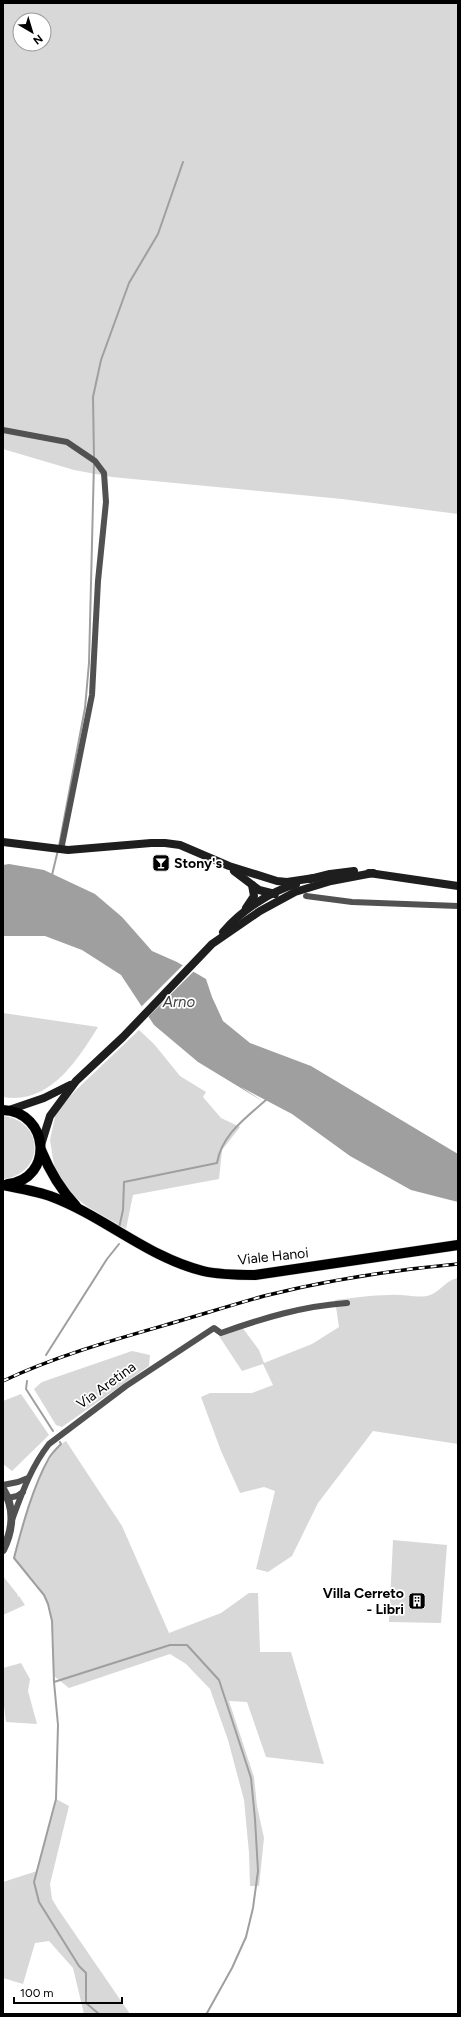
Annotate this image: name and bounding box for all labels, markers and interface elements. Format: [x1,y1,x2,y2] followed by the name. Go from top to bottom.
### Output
[12,12,52,52] north arrow
[30,32,45,47] text: N
[151,853,171,873] bar icon: Stony's
[174,855,222,872] place label: Stony's
[162,993,195,1011] water label: Arno
[237,1244,309,1269] street label: Viale Hanoi
[73,1358,139,1413] street label: Via Aretina
[323,1585,404,1618] place label: Villa Cerreto - Libri
[407,1591,427,1611] building icon: Villa Cerreto - Libri
[14,1979,122,2005] scale bar
[20,1986,54,2000] text: 100 m

